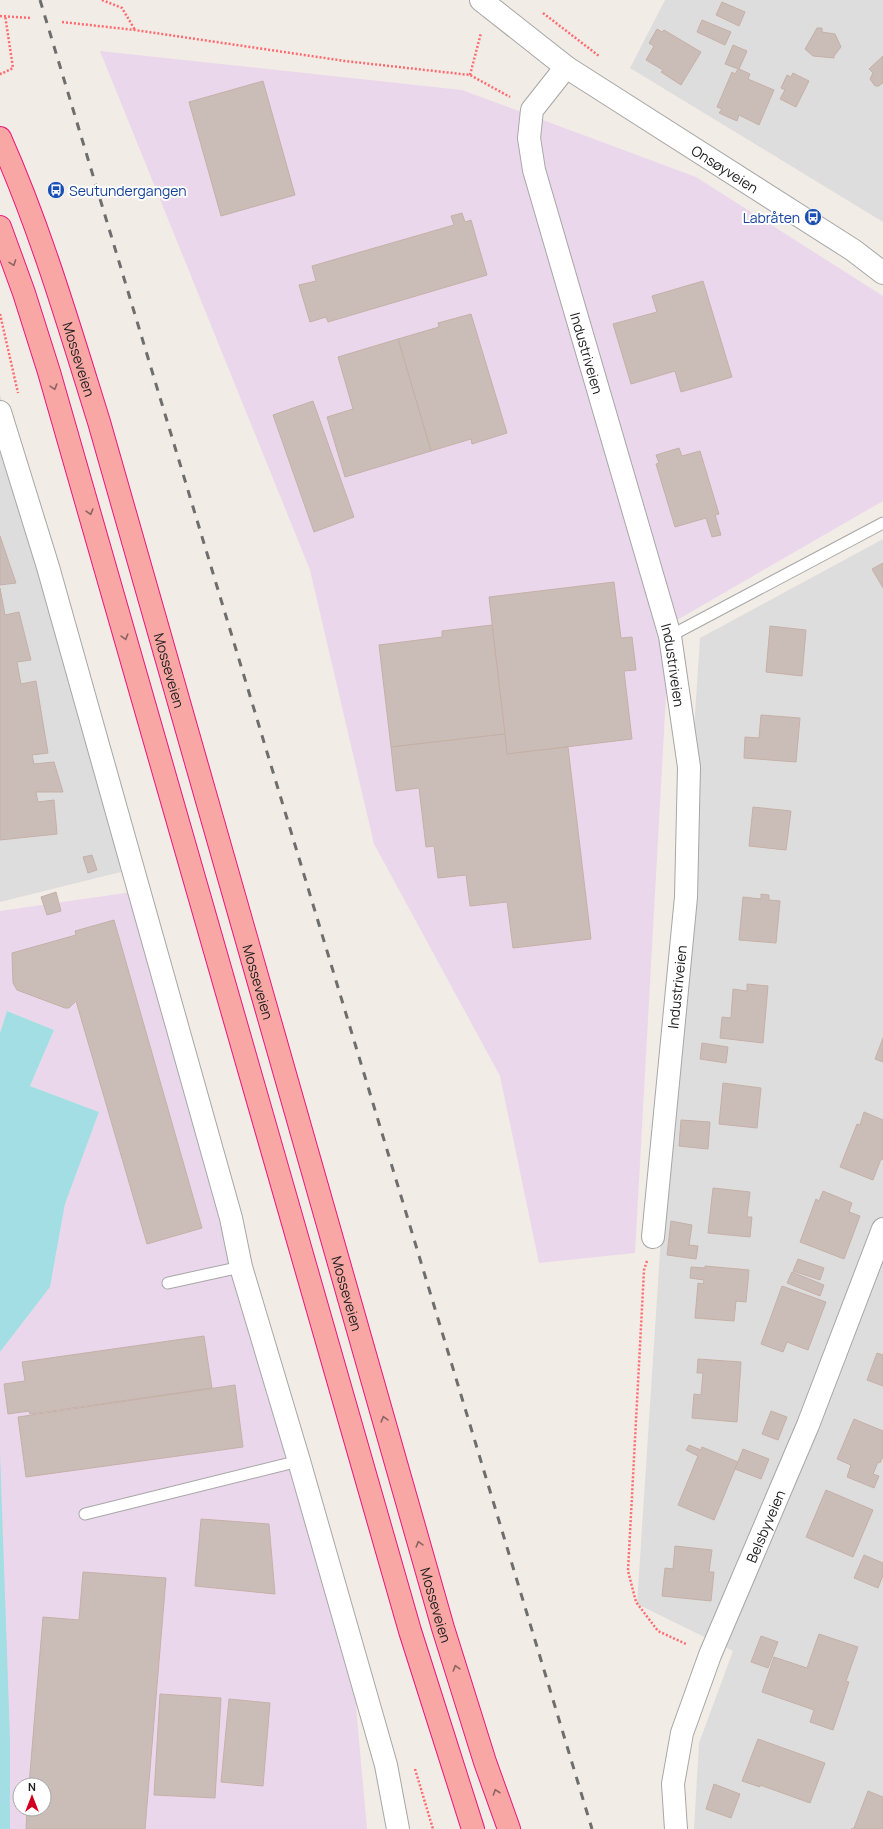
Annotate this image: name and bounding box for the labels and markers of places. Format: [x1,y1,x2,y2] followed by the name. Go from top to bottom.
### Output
[46,180,66,200] bus stop icon: Seutundergangen
[69,181,187,200] place label: Seutundergangen
[803,207,823,227] bus stop icon: Labråten
[743,208,800,227] place label: Labråten

